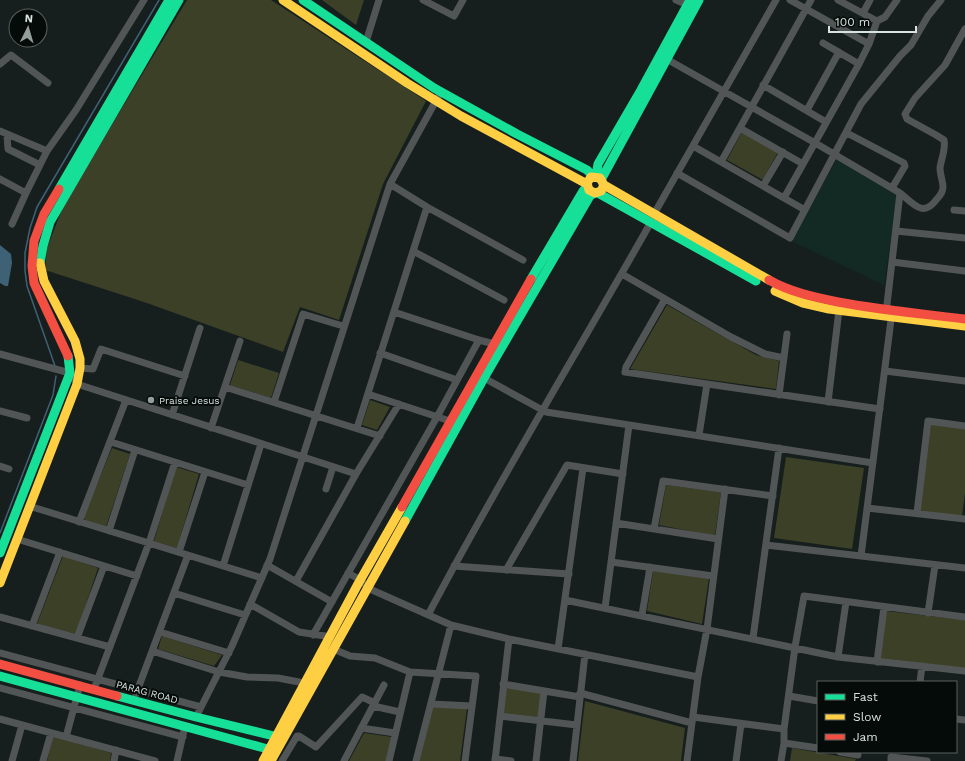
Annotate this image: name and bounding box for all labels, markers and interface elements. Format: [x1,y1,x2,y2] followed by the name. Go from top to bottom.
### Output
[8,8,48,48] north arrow
[829,8,916,34] scale bar
[24,12,33,25] text: N
[835,15,870,29] text: 100 m
[146,395,156,405] marker: Praise Jesus
[159,395,220,406] place label: Praise Jesus
[115,678,179,706] street label: PARAG ROAD
[817,681,957,753] legend
[853,690,878,704] text: Fast
[853,710,881,724] text: Slow
[853,730,878,744] text: Jam

